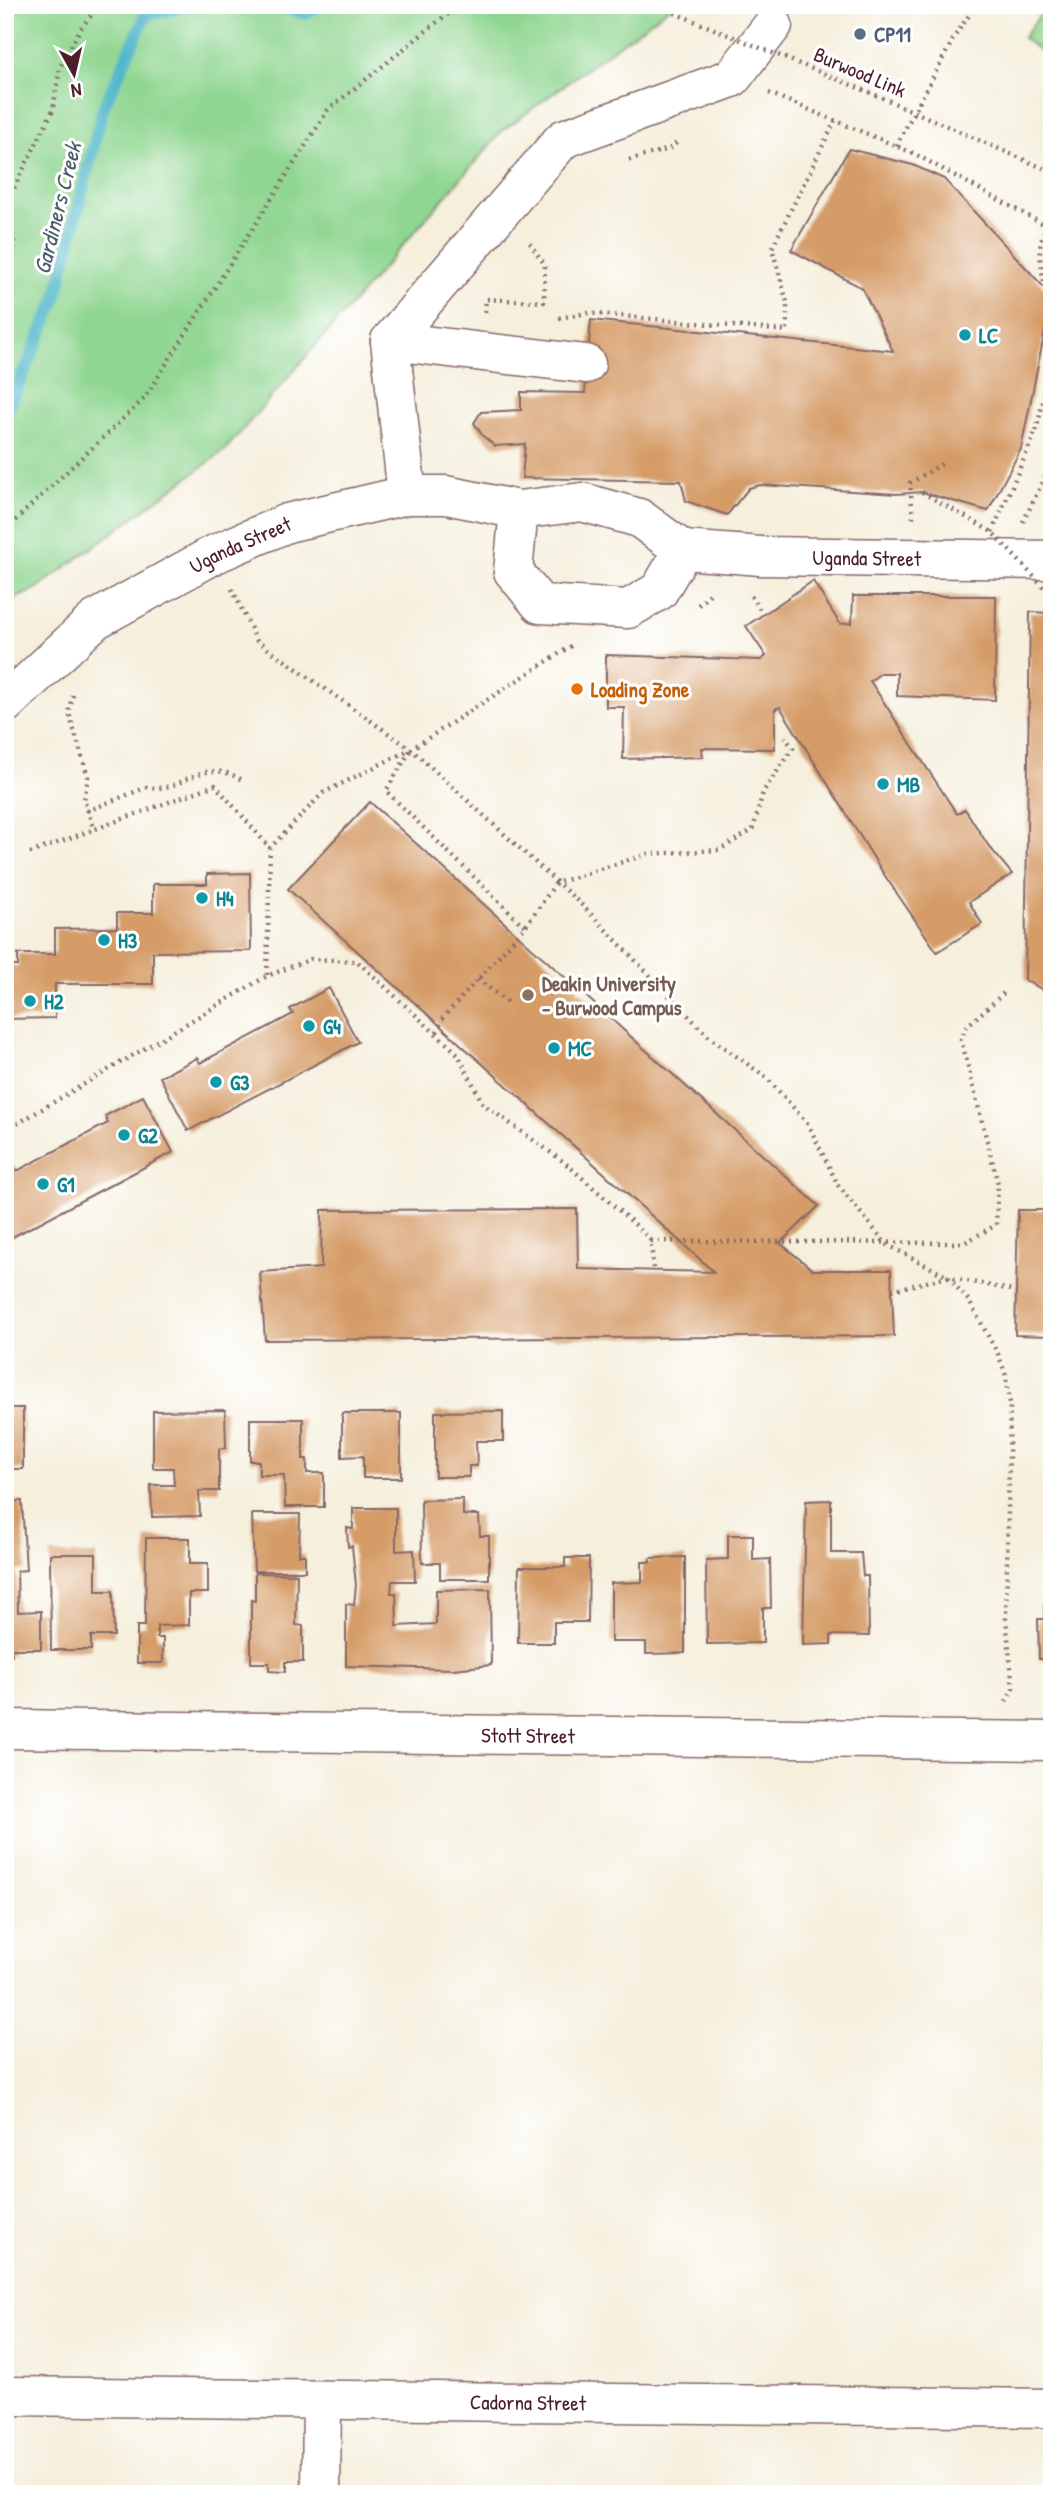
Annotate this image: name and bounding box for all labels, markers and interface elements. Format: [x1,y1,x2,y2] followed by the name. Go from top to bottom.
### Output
[874,20,911,49] place label: CP11
[852,26,868,42] marker: CP11
[38,38,108,108] north arrow
[809,40,911,105] street label: Burwood Link
[70,77,83,104] text: N
[26,136,89,277] water label: Gardiners Creek
[979,321,998,350] place label: LC
[957,327,973,343] marker: LC
[184,508,296,580] street label: Uganda Street
[812,542,922,573] street label: Uganda Street
[591,675,690,705] place label: Loading Zone
[569,681,585,697] marker: Loading Zone
[897,770,920,799] place label: MB
[875,776,891,792] marker: MB
[216,884,234,913] place label: H4
[194,890,210,906] marker: H4
[118,926,138,955] place label: H3
[96,932,112,948] marker: H3
[542,969,682,1023] place label: Deakin University - Burwood Campus
[44,987,64,1016] place label: H2
[520,987,536,1003] marker: Deakin University - Burwood Campus
[22,993,38,1009] marker: H2
[323,1012,341,1041] place label: G4
[301,1018,317,1034] marker: G4
[568,1034,592,1063] place label: MC
[546,1040,562,1056] marker: MC
[230,1068,250,1097] place label: G3
[208,1074,224,1090] marker: G3
[138,1121,158,1150] place label: G2
[116,1127,132,1143] marker: G2
[57,1170,75,1199] place label: G1
[35,1176,51,1192] marker: G1
[481,1720,576,1750] street label: Stott Street
[470,2387,587,2417] street label: Cadorna Street

